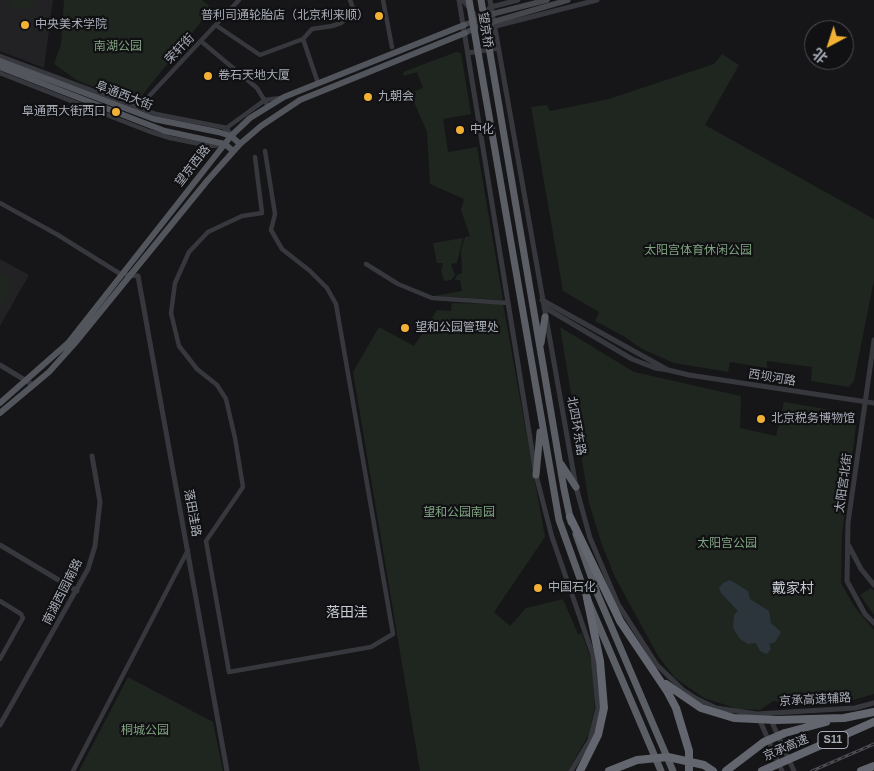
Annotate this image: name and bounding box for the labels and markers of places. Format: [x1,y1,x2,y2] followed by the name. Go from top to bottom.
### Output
[201,9,369,23] place label: 普利司通轮胎店（北京利来顺）
[373,10,385,22] marker: 普利司通轮胎店（北京利来顺）
[35,18,107,32] place label: 中央美术学院
[19,19,31,31] marker: 中央美术学院
[218,69,290,83] place label: 卷石天地大厦
[202,70,214,82] marker: 卷石天地大厦
[378,90,414,104] place label: 九朝会
[362,91,374,103] marker: 九朝会
[22,105,106,119] place label: 阜通西大街西口
[110,106,122,118] marker: 阜通西大街西口
[470,123,494,137] place label: 中化
[454,124,466,136] marker: 中化
[415,321,499,335] place label: 望和公园管理处
[399,322,411,334] marker: 望和公园管理处
[771,412,855,426] place label: 北京税务博物馆
[755,413,767,425] marker: 北京税务博物馆
[548,581,596,595] place label: 中国石化
[532,582,544,594] marker: 中国石化

